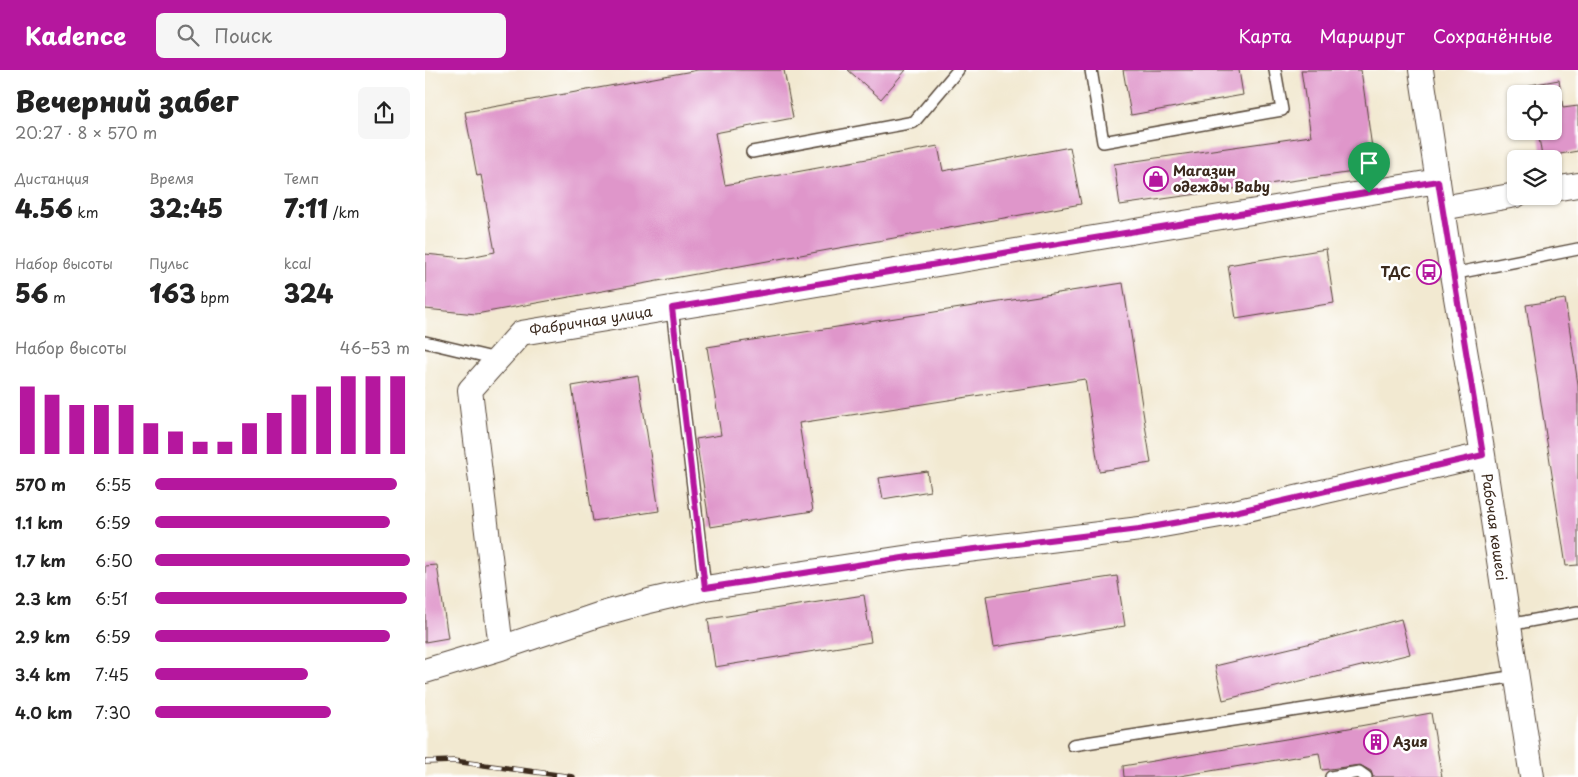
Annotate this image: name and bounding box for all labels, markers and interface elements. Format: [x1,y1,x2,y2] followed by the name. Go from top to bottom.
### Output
[156,13,506,58] search box
[25,17,126,53] text: Kadence
[174,21,202,49] icon: search
[214,21,272,49] text: Поиск
[1239,22,1291,49] text: Карта
[1319,22,1405,49] text: Маршрут
[1433,22,1553,49] text: Сохранённые
[15,79,238,122] text: Вечерний забег
[1507,85,1562,205] map controls
[1507,85,1562,140] button: locate
[358,87,410,139] button: share
[15,120,157,144] text: 20:27 · 8 × 570 m
[1348,142,1390,193] pin
[1355,149,1383,177] icon: arrive
[1507,150,1562,205] button: layers
[1173,160,1270,197] place label: Магазин одежды Baby
[1143,166,1169,192] shop icon: Магазин одежды Baby
[15,168,89,189] text: Дистанция
[149,168,194,189] text: Время
[284,168,319,189] text: Темп
[15,189,73,227] text: 4.56
[149,189,223,227] text: 32:45
[284,189,328,227] text: 7:11
[73,202,98,223] text: km
[328,202,360,223] text: /km
[15,253,113,274] text: Набор высоты
[149,253,189,274] text: Пульс
[284,253,312,274] text: kcal
[1416,259,1442,285] bus stop icon: ТДС
[1381,261,1411,282] place label: ТДС
[15,274,48,312] text: 56
[149,274,196,312] text: 163
[284,274,333,312] text: 324
[48,287,66,308] text: m
[196,287,229,308] text: bpm
[528,300,654,341] street label: Фабричная улица
[15,335,127,359] text: Набор высоты
[340,335,410,359] text: 46–53 m
[15,472,66,496] text: 570 m
[95,472,131,496] text: 6:55
[1477,472,1512,582] street label: Рабочая көшесі
[15,510,63,534] text: 1.1 km
[95,510,131,534] text: 6:59
[15,548,66,572] text: 1.7 km
[95,548,133,572] text: 6:50
[15,586,71,610] text: 2.3 km
[95,586,128,610] text: 6:51
[15,624,70,648] text: 2.9 km
[95,624,131,648] text: 6:59
[15,662,71,686] text: 3.4 km
[95,662,129,686] text: 7:45
[15,700,72,724] text: 4.0 km
[95,700,131,724] text: 7:30
[1363,729,1389,755] building icon: Азия
[1392,731,1428,752] place label: Азия

